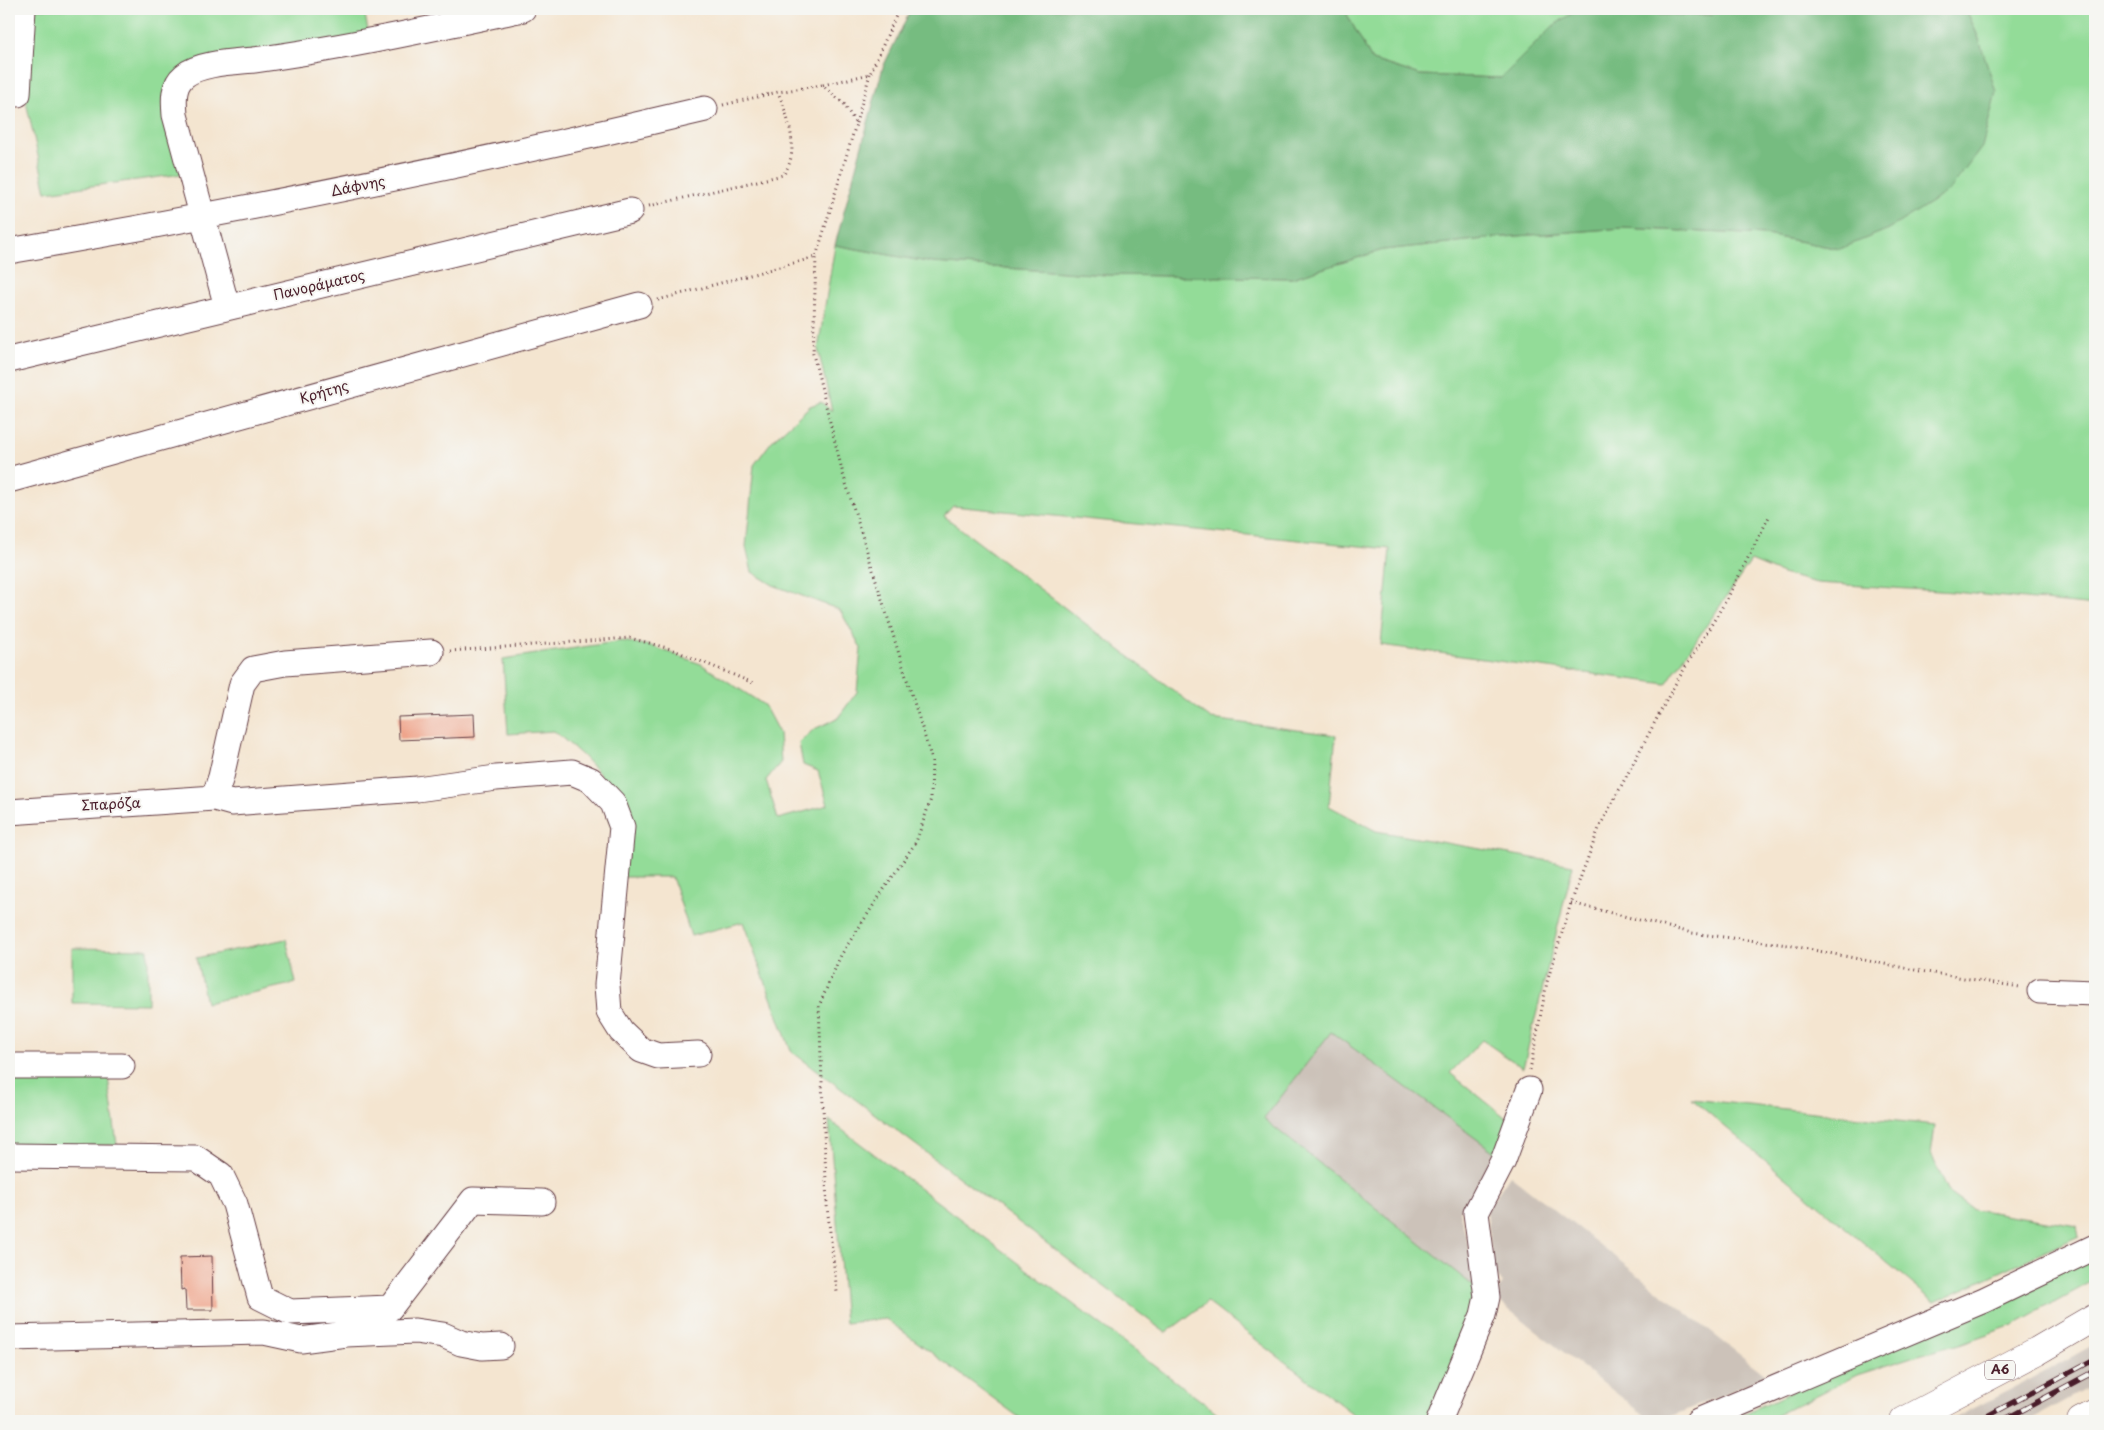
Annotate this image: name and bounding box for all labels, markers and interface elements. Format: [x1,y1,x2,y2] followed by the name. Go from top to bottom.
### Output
[329,170,387,201] street label: Δάφνης
[271,264,367,305] street label: Πανοράματος
[297,374,351,409] street label: Κρήτης
[81,791,141,816] street label: Σπαρόζα
[1985,1360,2015,1380] road number: Α6

